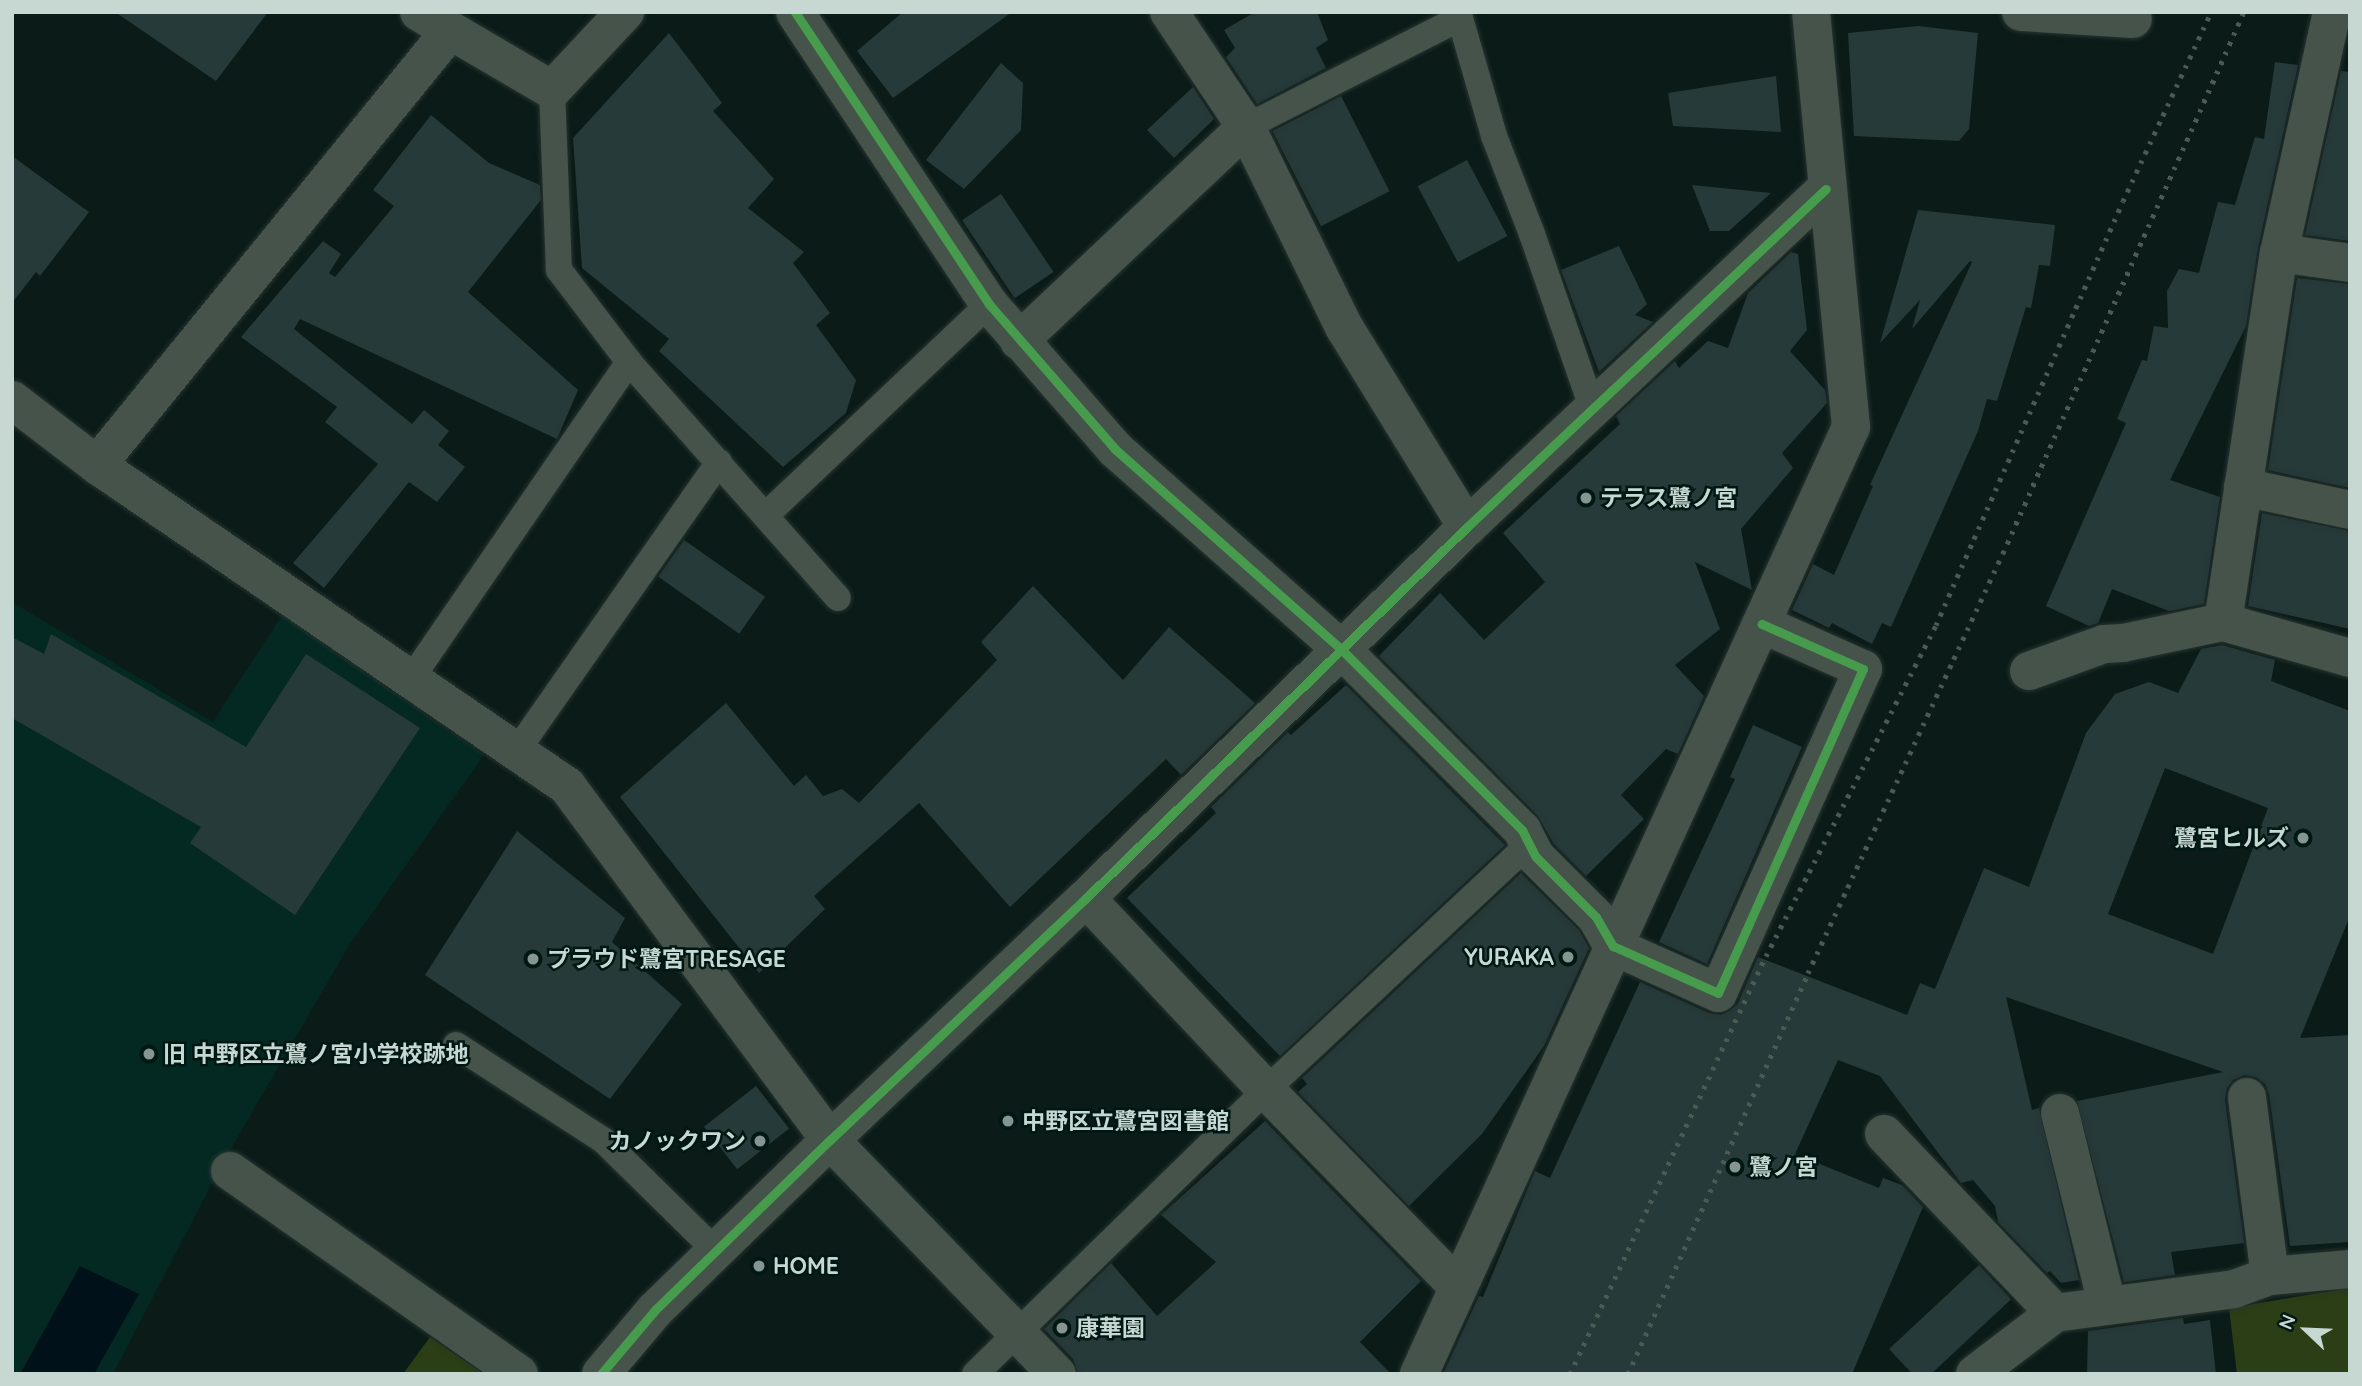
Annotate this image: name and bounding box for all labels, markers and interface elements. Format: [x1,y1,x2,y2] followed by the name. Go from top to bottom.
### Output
[1600,484,1738,512] place label: テラス鷺ノ宮
[1578,490,1594,506] marker: テラス鷺ノ宮
[2174,824,2289,852] place label: 鷺宮ヒルズ
[2295,830,2311,846] marker: 鷺宮ヒルズ
[1464,943,1554,971] place label: YURAKA
[547,945,786,973] place label: プラウド鷺宮TRESAGE
[1560,949,1576,965] marker: YURAKA
[525,951,541,967] marker: プラウド鷺宮TRESAGE
[163,1040,468,1068] place label: 旧 中野区立鷺ノ宮小学校跡地
[141,1046,157,1062] marker: 旧 中野区立鷺ノ宮小学校跡地
[1022,1107,1229,1135] place label: 中野区立鷺宮図書館
[1000,1113,1016,1129] marker: 中野区立鷺宮図書館
[608,1127,746,1155] place label: カノックワン
[752,1133,768,1149] marker: カノックワン
[1749,1153,1818,1181] place label: 鷺ノ宮
[1727,1159,1743,1175] marker: 鷺ノ宮
[773,1252,839,1280] place label: HOME
[751,1258,767,1274] marker: HOME
[2271,1295,2341,1365] north arrow
[2273,1311,2300,1333] text: N
[1076,1314,1145,1342] place label: 康華園
[1054,1320,1070,1336] marker: 康華園

